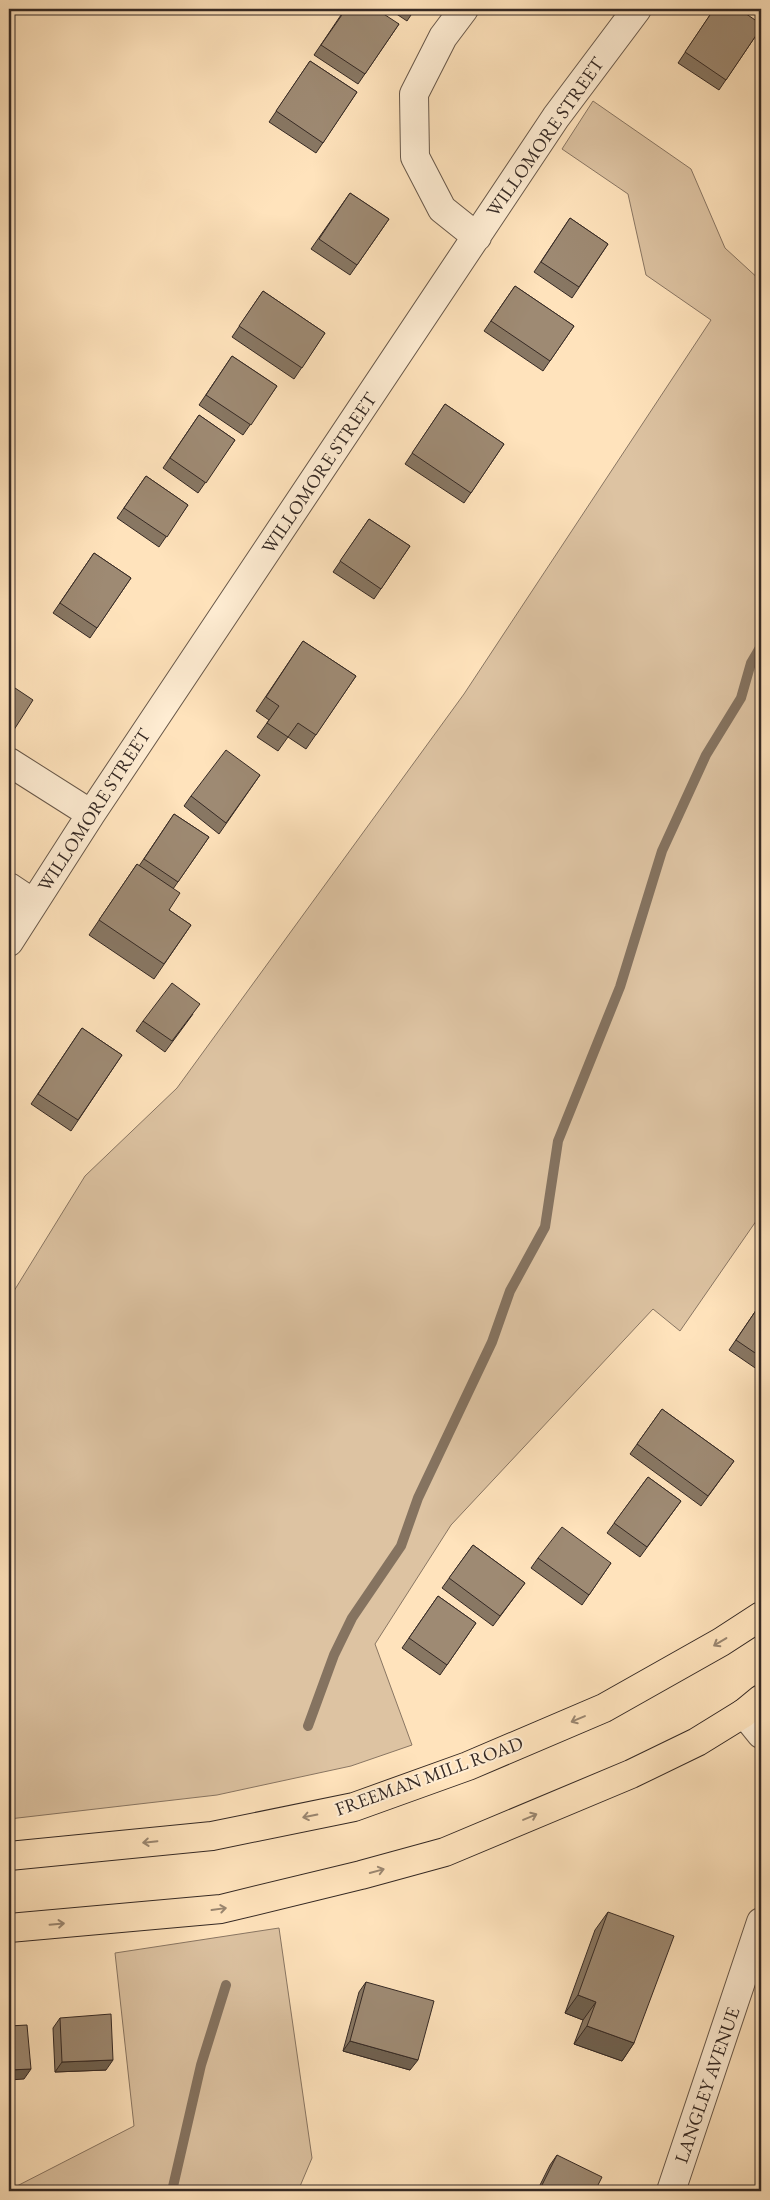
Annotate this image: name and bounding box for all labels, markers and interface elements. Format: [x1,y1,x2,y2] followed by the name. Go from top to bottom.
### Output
[480,52,610,222] street label: WILLOMORE STREET
[256,387,382,559] street label: WILLOMORE STREET
[32,724,156,896] street label: WILLOMORE STREET
[714,1638,728,1648] one-way arrow
[571,1715,586,1725] one-way arrow
[332,1730,526,1822] street label: FREEMAN MILL ROAD
[303,1811,319,1821] one-way arrow
[522,1811,537,1821] one-way arrow
[142,1837,158,1847] one-way arrow
[369,1865,385,1875] one-way arrow
[211,1904,227,1914] one-way arrow
[49,1919,65,1928] one-way arrow
[669,2003,746,2166] street label: LANGLEY AVENUE

